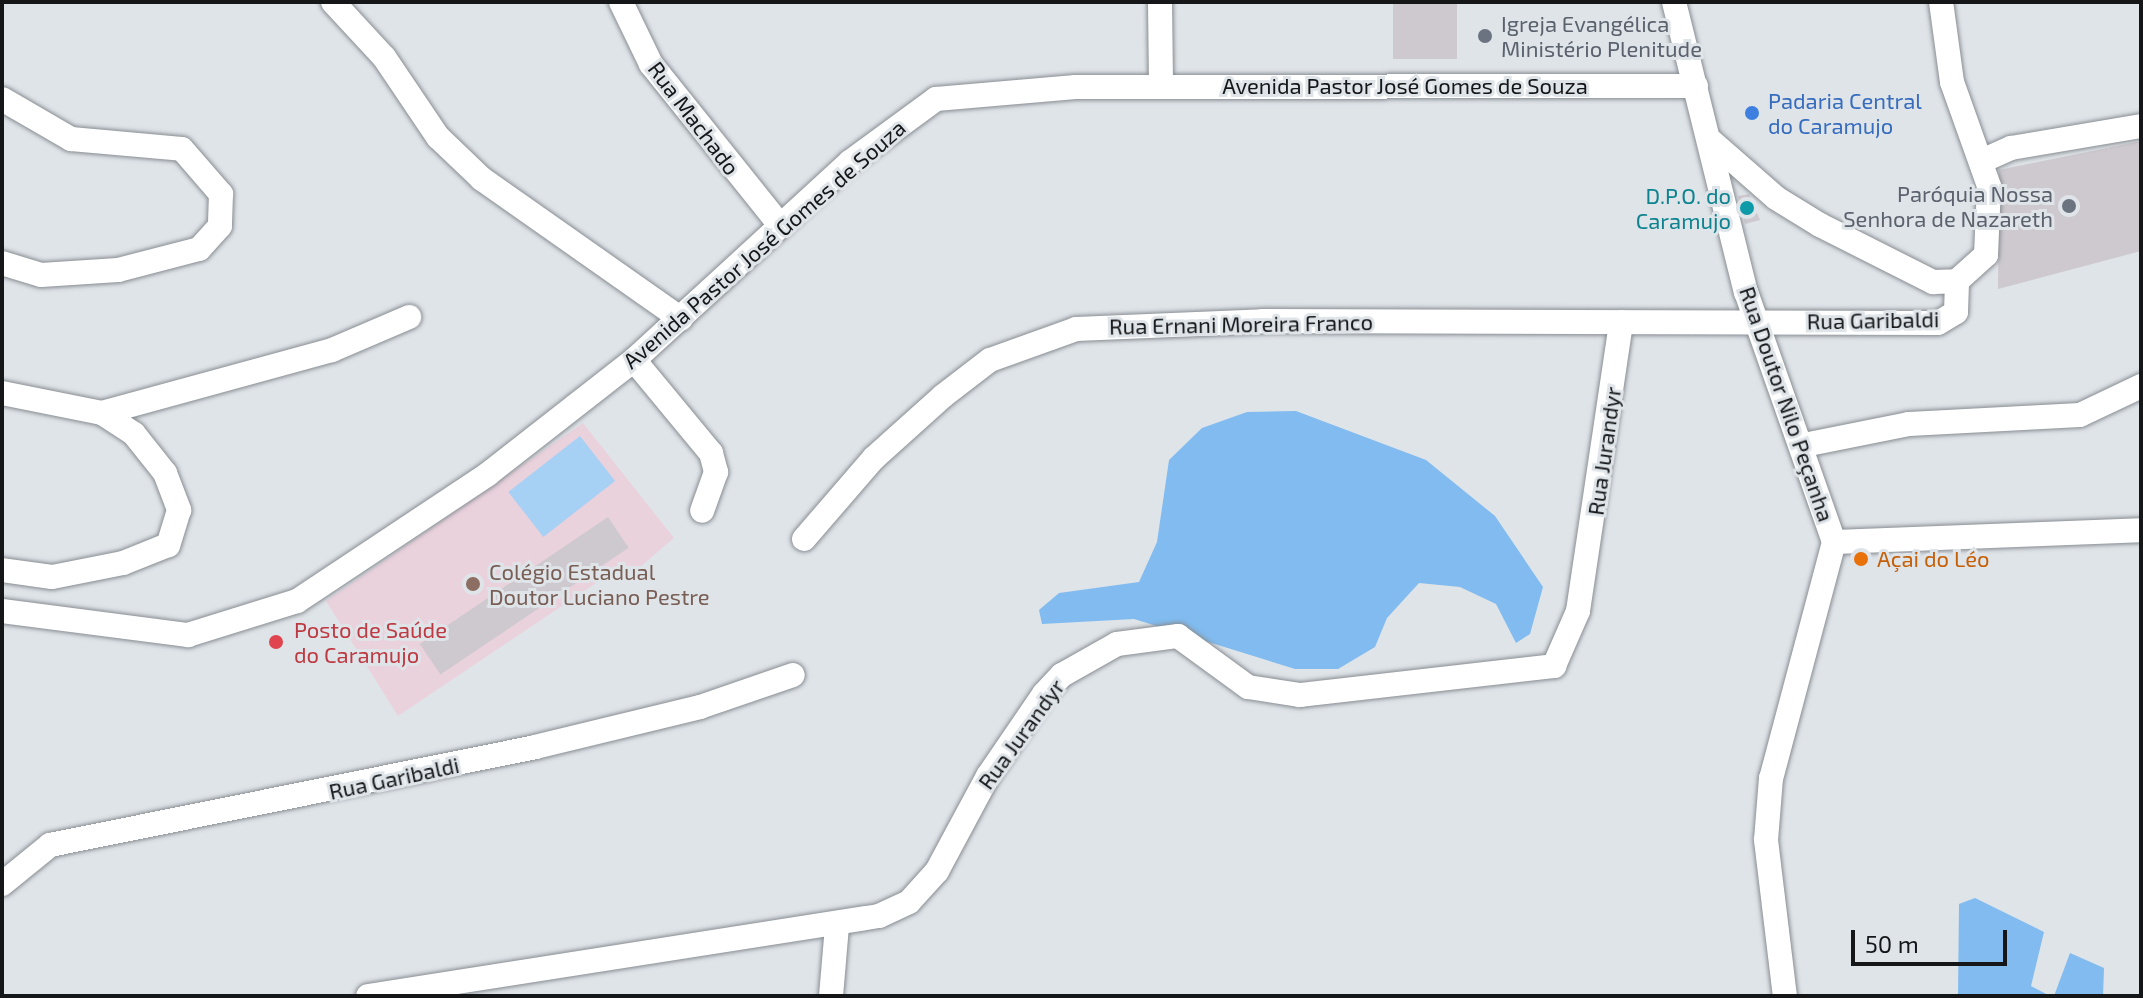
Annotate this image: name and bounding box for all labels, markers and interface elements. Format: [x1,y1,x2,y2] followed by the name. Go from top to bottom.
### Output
[1501,10,1702,62] place label: Igreja Evangélica Ministério Plenitude
[1476,27,1494,45] marker: Igreja Evangélica Ministério Plenitude
[643,56,745,180] street label: Rua Machado
[1222,73,1588,99] street label: Avenida Pastor José Gomes de Souza
[1768,87,1922,138] place label: Padaria Central do Caramujo
[1743,104,1761,122] marker: Padaria Central do Caramujo
[617,114,911,374] street label: Avenida Pastor José Gomes de Souza
[1843,180,2053,232] place label: Paróquia Nossa Senhora de Nazareth
[1636,182,1731,234] place label: D.P.O. do Caramujo
[2060,197,2078,215] marker: Paróquia Nossa Senhora de Nazareth
[1738,199,1756,217] marker: D.P.O. do Caramujo
[1734,283,1840,525] street label: Rua Doutor Nilo Peçanha
[1807,306,1939,334] street label: Rua Garibaldi
[1109,308,1373,340] street label: Rua Ernani Moreira Franco
[1582,385,1626,517] street label: Rua Jurandyr
[1877,546,1989,572] place label: Açai do Léo
[1852,550,1870,568] marker: Açai do Léo
[489,558,710,610] place label: Colégio Estadual Doutor Luciano Pestre
[464,575,482,593] marker: Colégio Estadual Doutor Luciano Pestre
[294,616,447,668] place label: Posto de Saúde do Caramujo
[265,631,287,653] marker: Posto de Saúde do Caramujo
[972,674,1070,794] street label: Rua Jurandyr
[326,751,462,805] street label: Rua Garibaldi
[1855,914,2011,964] scale bar
[1865,929,1919,958] text: 50 m

